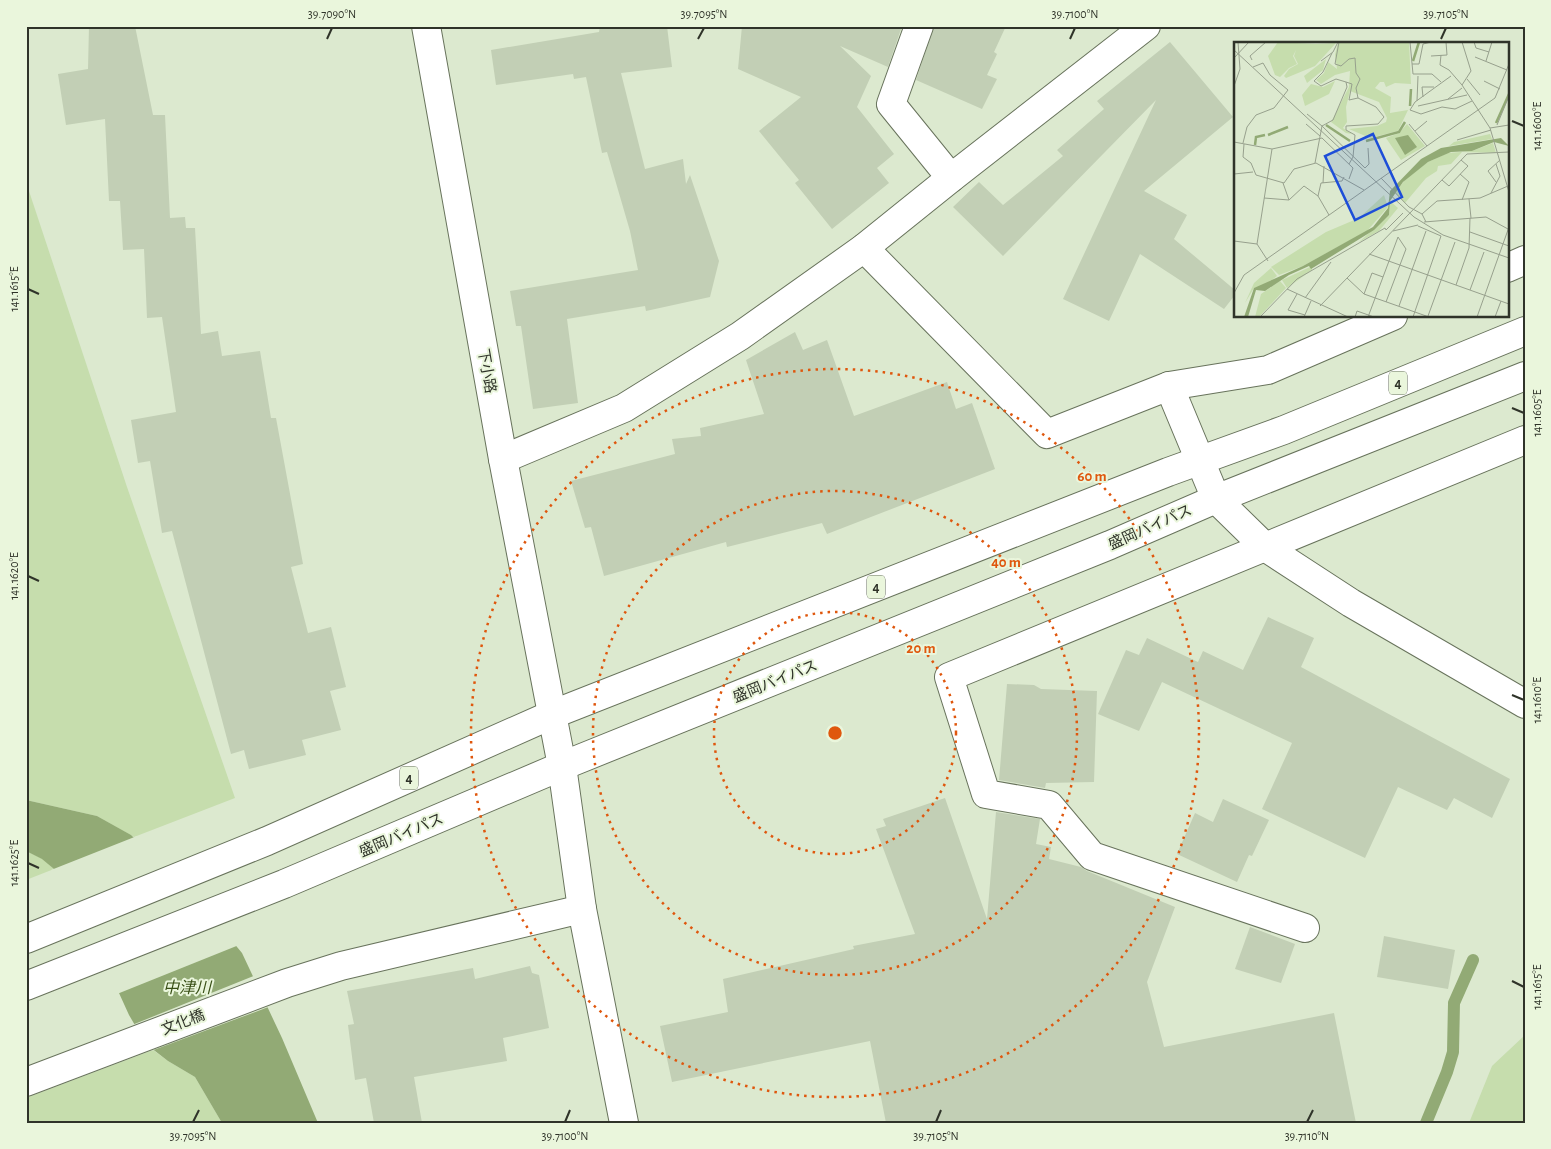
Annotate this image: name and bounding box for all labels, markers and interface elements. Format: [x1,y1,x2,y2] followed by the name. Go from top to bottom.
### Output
[308,8,356,20] text: 39.7090°N
[680,8,728,20] text: 39.7095°N
[1052,8,1098,20] text: 39.7100°N
[1423,8,1469,20] text: 39.7105°N
[1234,42,1508,318] inset map
[1531,102,1543,150] text: 141.1600°E
[8,266,20,312] text: 141.1615°E
[475,347,499,395] street label: 下小路
[1389,372,1407,394] road number: 4
[1531,389,1543,437] text: 141.1605°E
[1077,469,1107,484] text: 60 m
[1105,501,1194,553] street label: 盛岡バイパス
[8,552,20,600] text: 141.1620°E
[991,555,1021,570] text: 40 m
[867,576,885,598] road number: 4
[906,641,936,656] text: 20 m
[730,656,820,705] street label: 盛岡バイパス
[1531,677,1543,723] text: 141.1610°E
[826,724,844,742] centre of rings
[400,766,418,790] road number: 4
[356,809,445,860] street label: 盛岡バイパス
[8,840,20,886] text: 141.1625°E
[1531,964,1543,1010] text: 141.1615°E
[163,979,213,996] water label: 中津川
[159,1006,207,1038] street label: 文化橋
[169,1130,217,1142] text: 39.7095°N
[542,1130,588,1142] text: 39.7100°N
[913,1130,959,1142] text: 39.7105°N
[1285,1130,1329,1142] text: 39.7110°N

